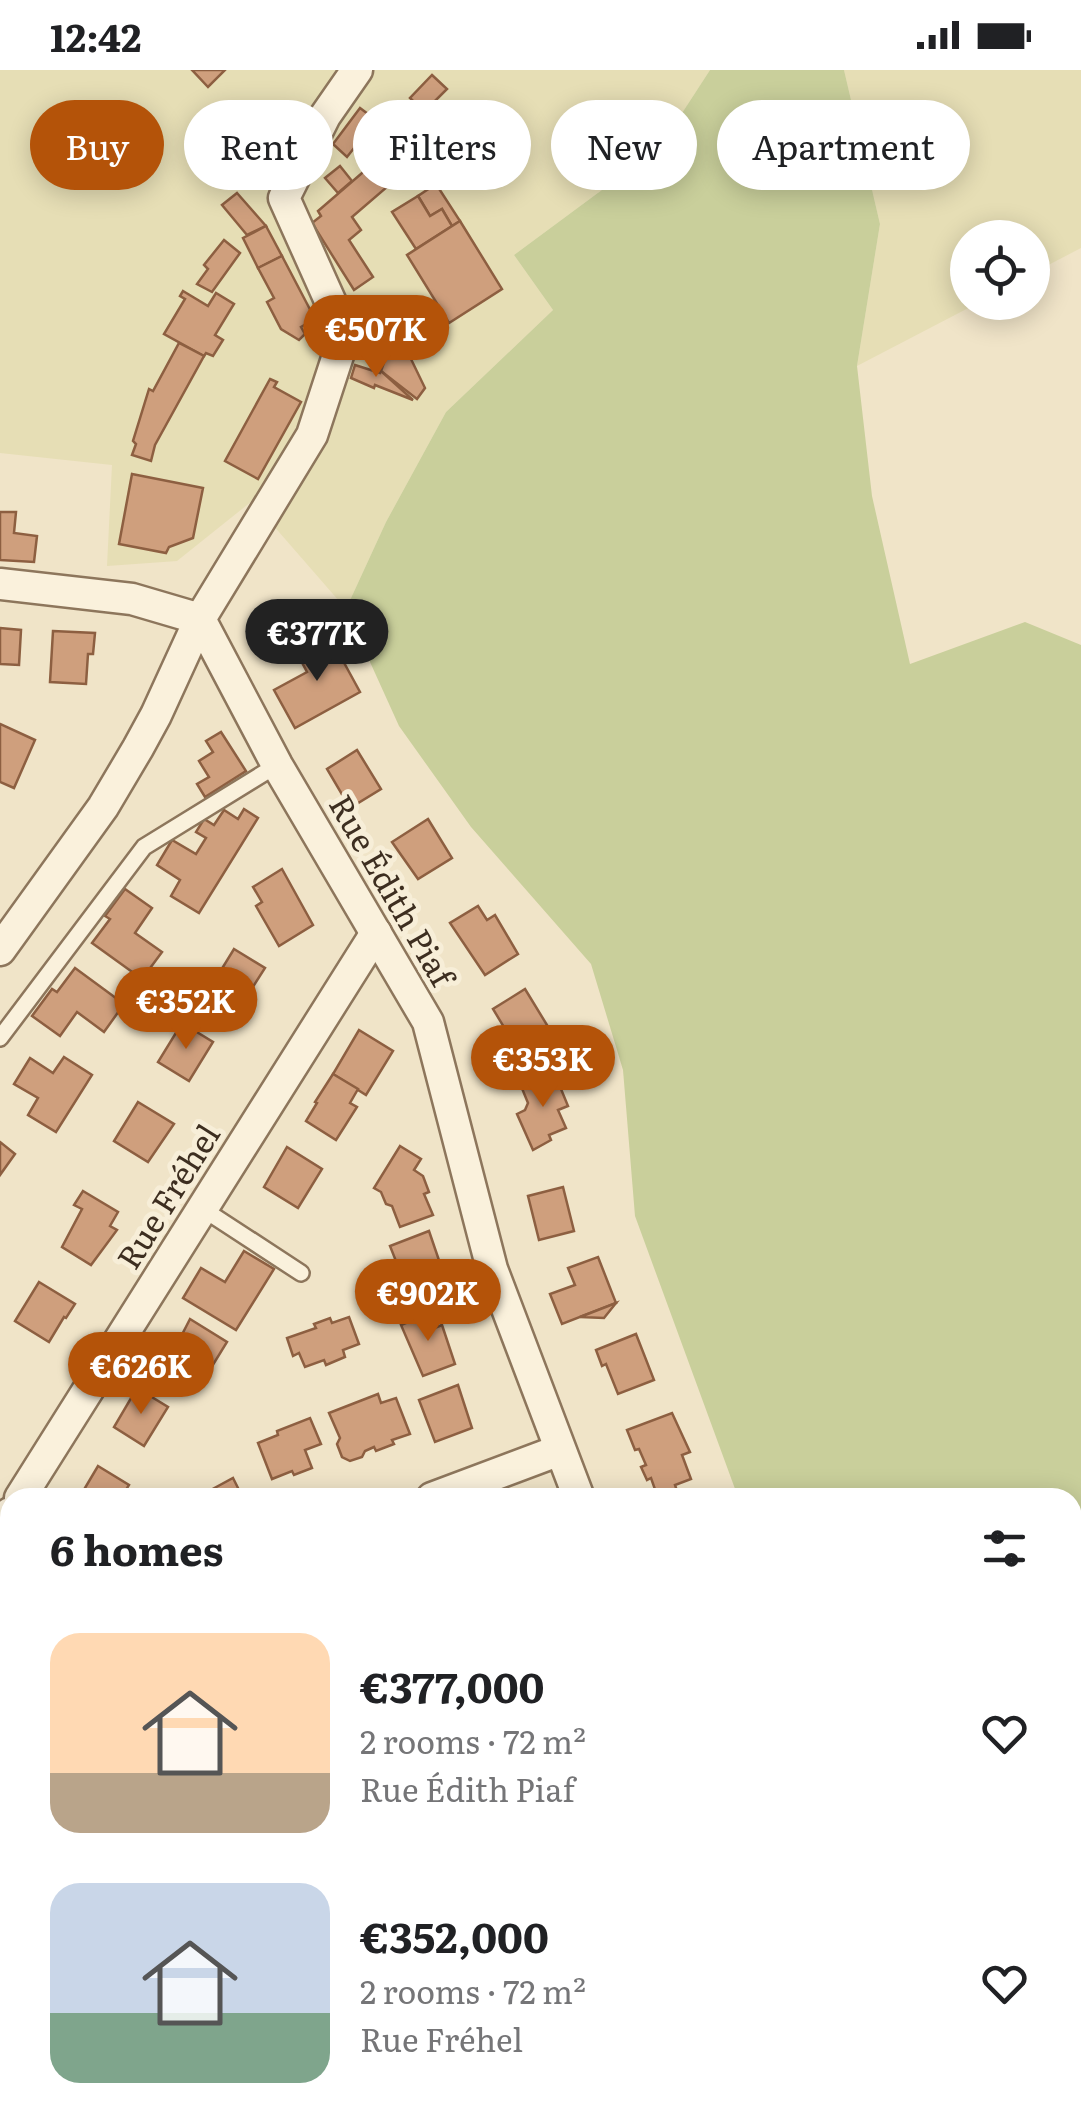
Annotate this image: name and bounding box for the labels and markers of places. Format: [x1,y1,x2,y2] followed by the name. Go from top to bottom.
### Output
[306,295,446,380] pin: €507K
[247,599,387,684] pin: €377K
[116,967,256,1052] pin: €352K
[473,1025,613,1110] pin: €353K
[358,1259,498,1344] pin: €902K
[71,1332,211,1417] pin: €626K

